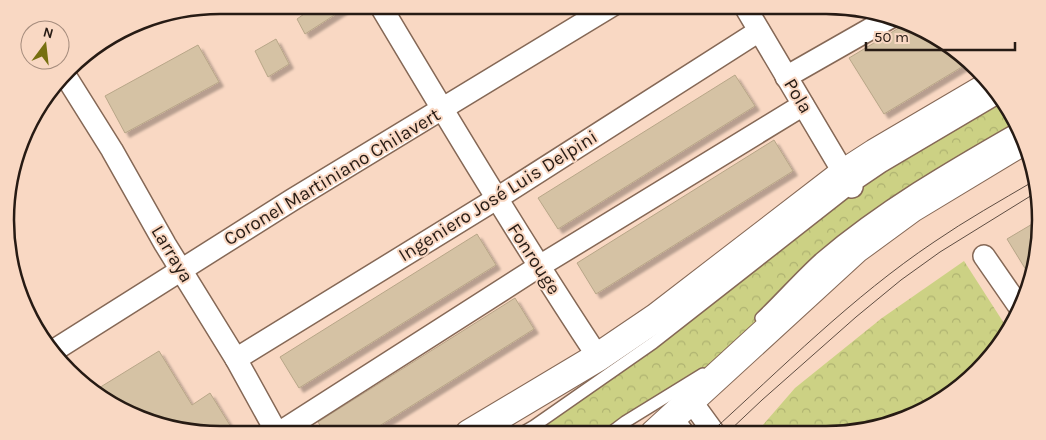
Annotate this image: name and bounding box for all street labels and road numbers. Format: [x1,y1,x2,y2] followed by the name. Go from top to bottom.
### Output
[779,75,817,117] street label: Pola
[220,104,444,250] street label: Coronel Martiniano Chilavert
[395,126,601,266] street label: Ingeniero José Luis Delpini
[503,219,565,299] street label: Fonrouge
[146,221,198,287] street label: Larraya

